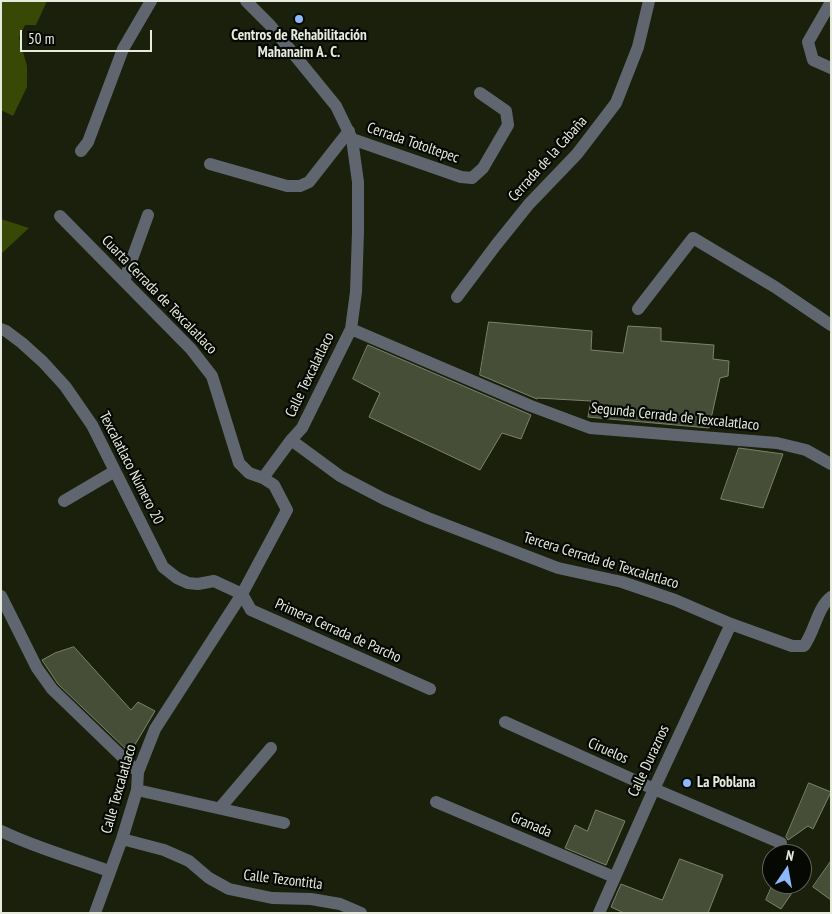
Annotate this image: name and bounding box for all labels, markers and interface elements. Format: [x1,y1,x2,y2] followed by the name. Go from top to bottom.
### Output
[293,13,305,25] marker: Centros de Rehabilitación Mahanaim A. C.
[22,20,155,52] scale bar
[231,27,367,62] place label: Centros de Rehabilitación Mahanaim A. C.
[28,29,54,48] text: 50 m
[505,113,591,205] street label: Cerrada de la Cabaña
[365,119,461,167] street label: Cerrada Totoltepec
[98,232,220,358] street label: Cuarta Cerrada de Texcalatlaco
[282,330,338,420] street label: Calle Texcalatlaco
[590,399,760,435] street label: Segunda Cerrada de Texcalatlaco
[95,409,167,527] street label: Texcalatlaco Número 20
[521,529,681,593] street label: Tercera Cerrada de Texcalatlaco
[272,595,404,667] street label: Primera Cerrada de Parcho
[625,722,673,800] street label: Calle Duraznos
[585,734,631,768] street label: Ciruelos
[98,742,140,836] street label: Calle Texcalatlaco
[697,774,755,792] place label: La Poblana
[681,777,693,789] marker: La Poblana
[508,808,554,842] street label: Granada
[762,844,812,894] north arrow
[784,846,795,865] text: N
[242,866,324,894] street label: Calle Tezontitla

